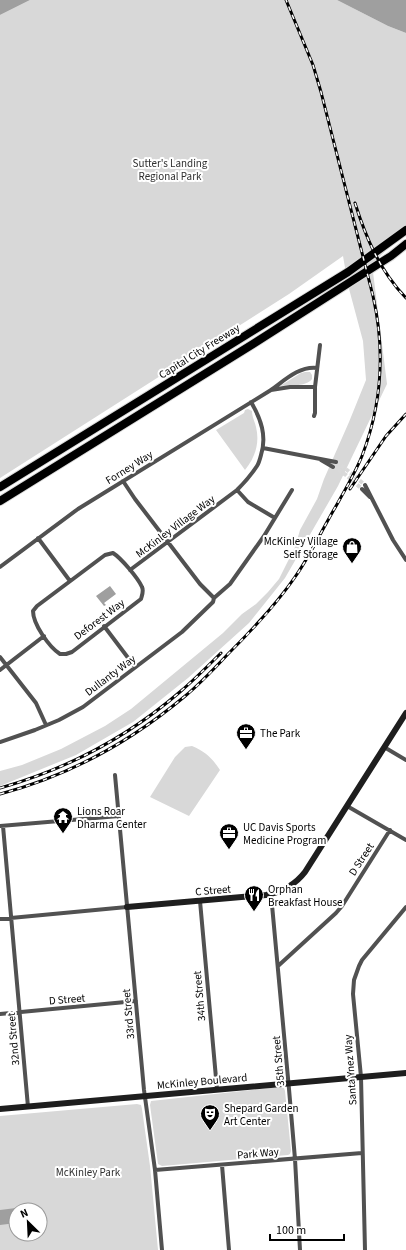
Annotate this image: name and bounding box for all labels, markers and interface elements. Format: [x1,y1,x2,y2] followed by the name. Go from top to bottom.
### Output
[133,156,208,184] park label: Sutter's Landing Regional Park
[156,320,243,382] street label: Capital City Freeway
[103,447,156,488] street label: Forney Way
[133,492,218,561] street label: McKinley Village Way
[264,534,339,562] place label: McKinley Village Self Storage
[341,536,363,564] shop icon: McKinley Village Self Storage
[71,595,128,643] street label: Deforest Way
[82,651,139,699] street label: Dullanty Way
[235,722,257,750] office icon: The Park
[260,726,301,741] place label: The Park
[77,804,147,832] place label: Lions Roar Dharma Center
[52,806,74,834] temple icon: Lions Roar Dharma Center
[243,820,326,848] place label: UC Davis Sports Medicine Program
[218,822,240,850] office icon: UC Davis Sports Medicine Program
[345,840,378,879] street label: D Street
[194,881,232,900] street label: C Street
[268,882,343,910] place label: Orphan Breakfast House
[243,884,265,912] restaurant icon: Orphan Breakfast House
[190,970,209,1022] street label: 34th Street
[119,988,138,1040] street label: 33rd Street
[48,990,86,1009] street label: D Street
[4,1012,23,1066] street label: 32nd Street
[341,1034,360,1106] street label: Santa Ynez Way
[269,1035,288,1087] street label: 35th Street
[156,1070,248,1093] street label: McKinley Boulevard
[224,1101,298,1129] place label: Shepard Garden Art Center
[199,1103,221,1131] theatre icon: Shepard Garden Art Center
[237,1144,280,1163] street label: Park Way
[56,1165,121,1180] park label: McKinley Park
[8,1202,48,1242] north arrow
[18,1205,31,1222] text: N
[270,1216,344,1242] scale bar
[276,1222,306,1239] text: 100 m

